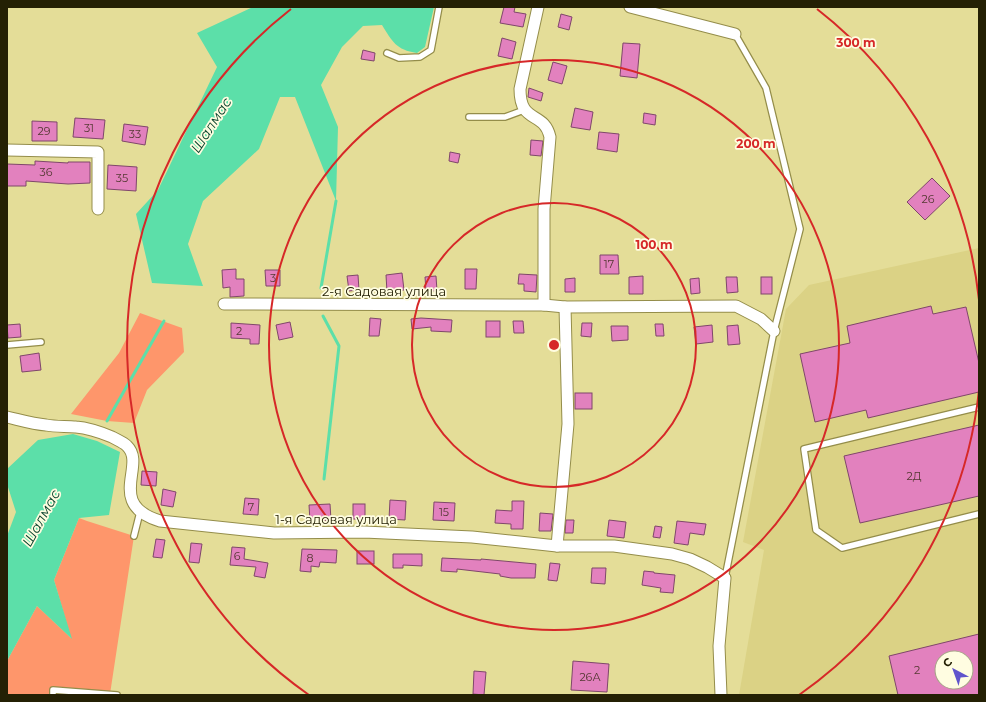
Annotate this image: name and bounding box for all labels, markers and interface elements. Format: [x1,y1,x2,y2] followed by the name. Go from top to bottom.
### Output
[835,35,876,50] text: 300 m
[186,94,236,156] water label: Шалмас
[84,121,94,135] house number: 31
[38,124,51,138] house number: 29
[129,127,141,141] house number: 33
[736,136,776,151] text: 200 m
[40,165,53,179] house number: 36
[116,171,128,185] house number: 35
[922,192,935,206] house number: 26
[636,237,672,252] text: 100 m
[604,257,614,271] house number: 17
[270,271,276,285] house number: 3
[322,283,446,299] street label: 2-я Садовая улица
[236,324,242,338] house number: 2
[547,338,561,352] centre of rings
[907,469,922,483] house number: 2Д
[18,486,64,550] water label: Шалмас
[248,500,254,514] house number: 7
[439,505,449,519] house number: 15
[275,511,397,527] street label: 1-я Садовая улица
[234,549,241,563] house number: 6
[306,551,314,565] house number: 8
[934,650,974,690] north arrow
[940,655,955,670] text: С
[914,663,920,677] house number: 2
[579,670,601,684] house number: 26А

